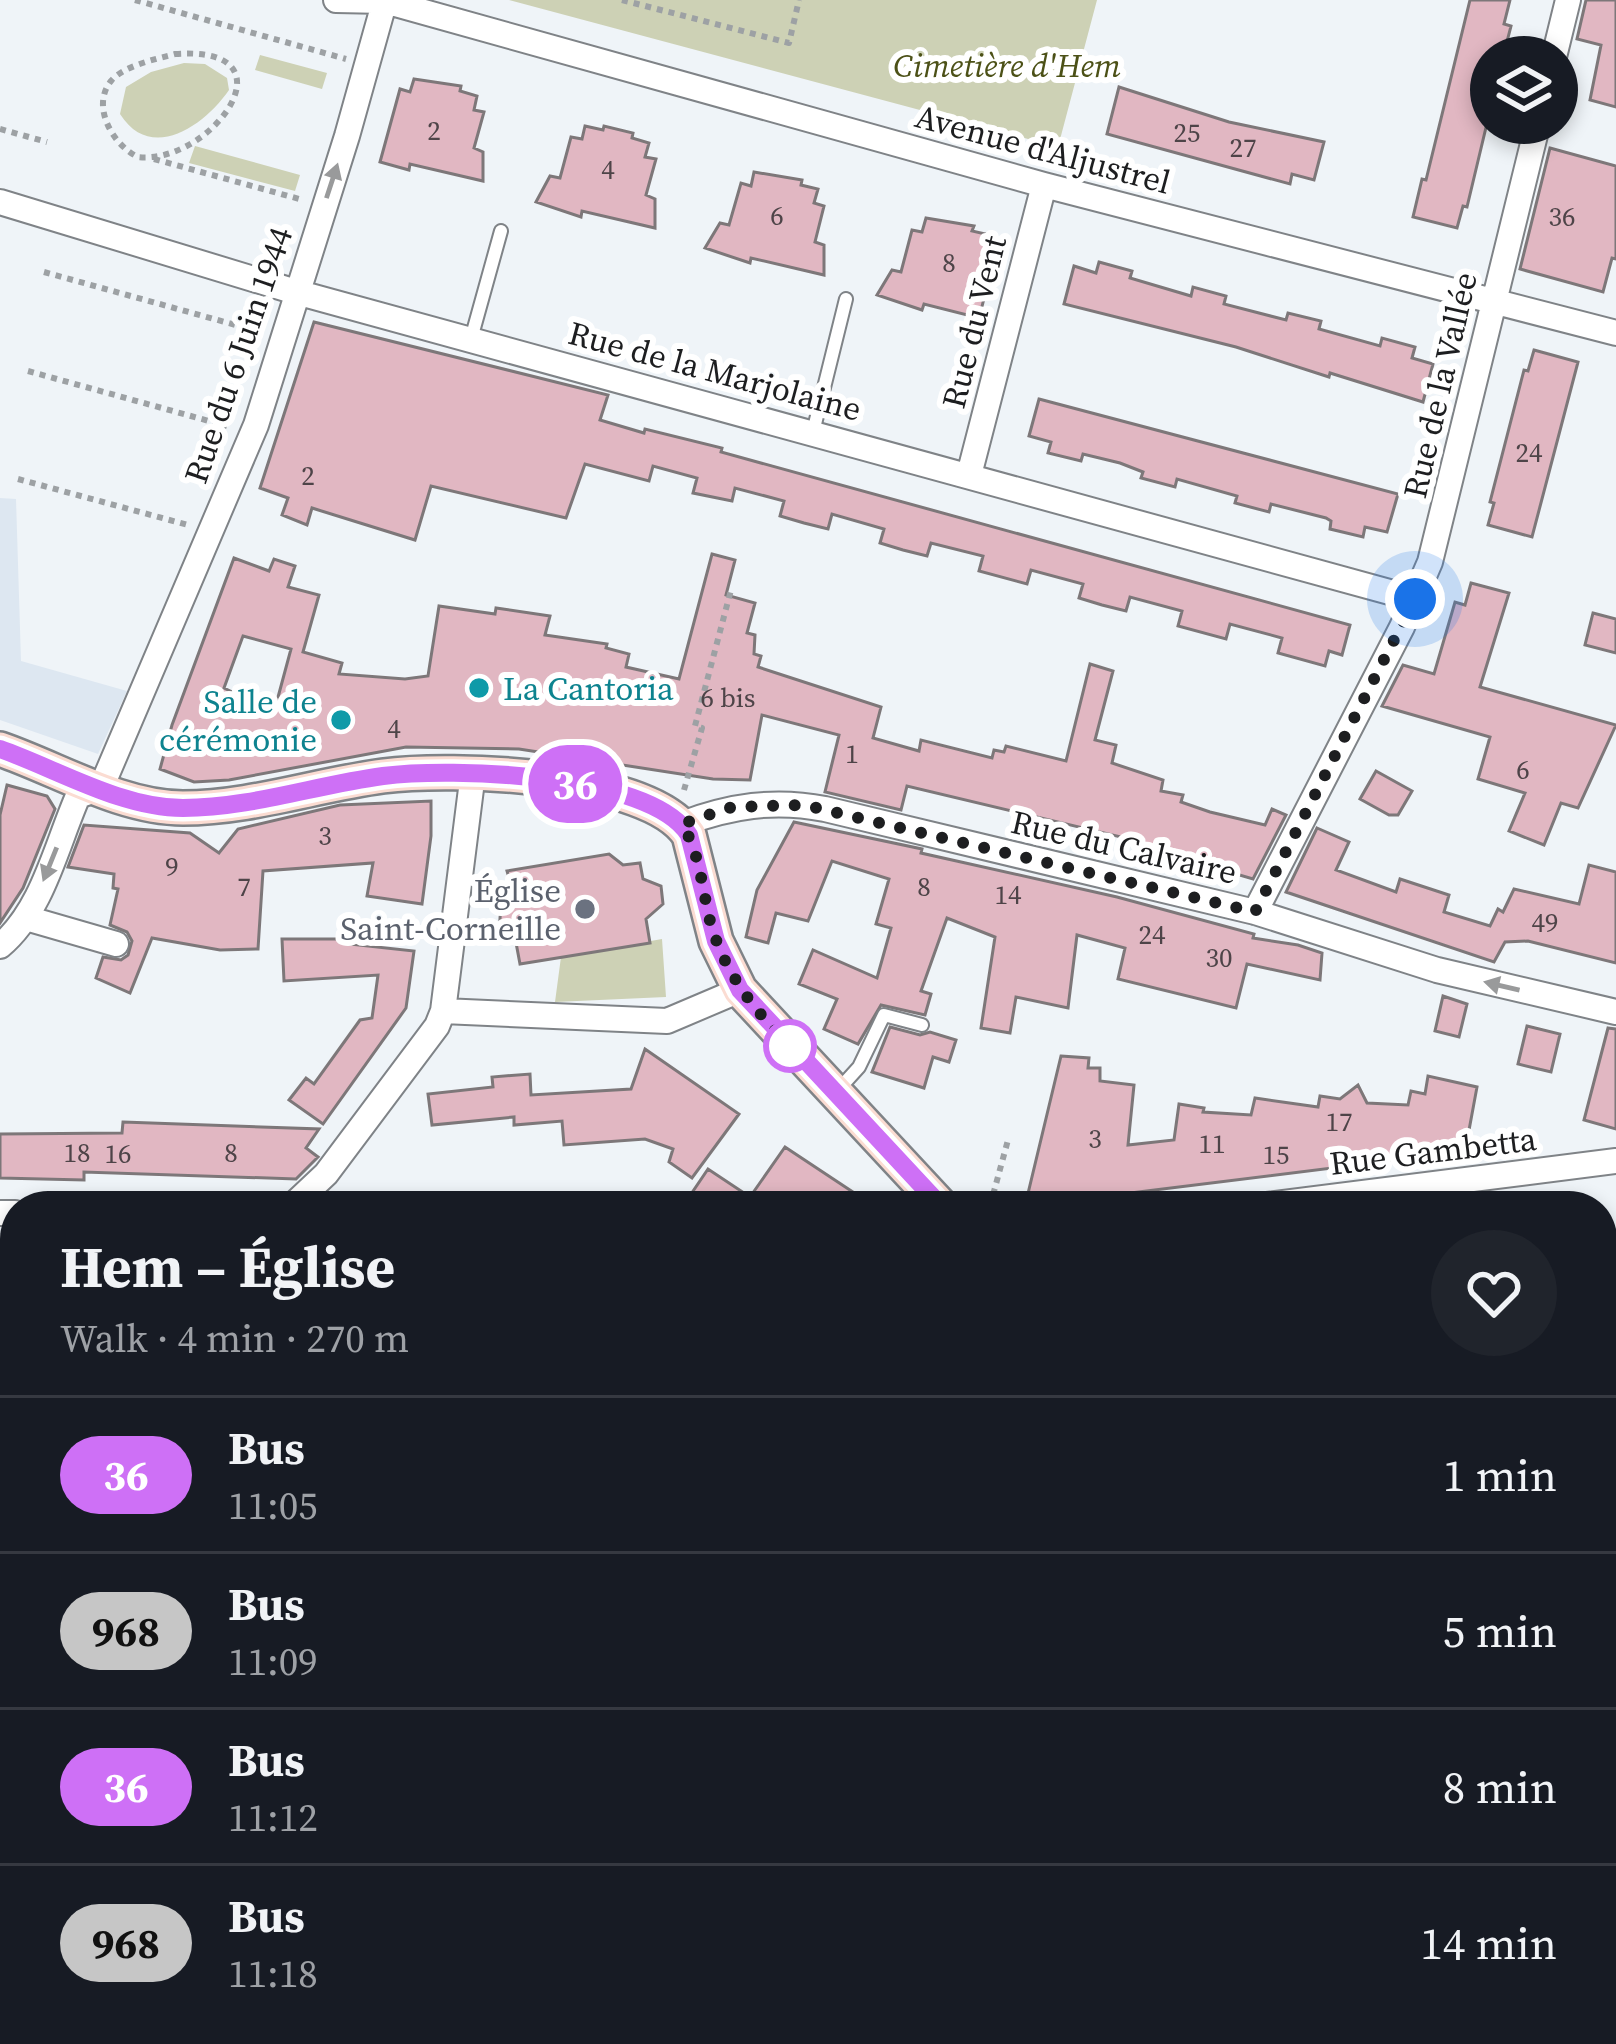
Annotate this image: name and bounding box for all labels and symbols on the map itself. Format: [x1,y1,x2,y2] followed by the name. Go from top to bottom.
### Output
[893,43,1121,88] park label: Cimetière d'Hem
[910,93,1176,205] street label: Avenue d'Aljustrel
[427,112,441,149] house number: 2
[1174,114,1201,151] house number: 25
[1230,129,1257,166] house number: 27
[601,151,615,188] house number: 4
[324,162,343,199] one-way arrow
[770,197,784,234] house number: 6
[1549,198,1576,235] house number: 36
[173,221,303,489] street label: Rue du 6 Juin 1944
[931,231,1017,413] street label: Rue du Vent
[942,244,956,281] house number: 8
[1392,268,1488,502] street label: Rue de la Vallée
[564,310,866,432] street label: Rue de la Marjolaine
[1516,434,1543,471] house number: 24
[301,457,315,494] house number: 2
[1385,569,1445,629] your location
[503,666,674,711] place label: La Cantoria
[466,675,492,701] marker: La Cantoria
[159,679,317,762] place label: Salle de cérémonie
[700,679,756,716] house number: 6 bis
[328,707,354,733] marker: Salle de cérémonie
[387,710,401,747] house number: 4
[845,735,859,772] house number: 1
[521,745,629,823] line badge: 36
[1516,751,1530,788] house number: 6
[1007,799,1241,895] street label: Rue du Calvaire
[318,817,332,854] house number: 3
[40,846,59,882] one-way arrow
[165,848,179,885] house number: 9
[237,868,251,905] house number: 7
[340,868,561,951] place label: Église Saint-Corneille
[917,868,931,905] house number: 8
[995,876,1022,913] house number: 14
[572,896,598,922] marker: Église Saint-Corneille
[1532,904,1559,941] house number: 49
[1139,916,1166,953] house number: 24
[1206,939,1233,976] house number: 30
[1483,975,1521,994] one-way arrow
[765,1021,815,1071] unlabelled marker
[1326,1103,1353,1140] house number: 17
[1327,1116,1539,1186] street label: Rue Gambetta
[1088,1120,1102,1157] house number: 3
[1199,1125,1226,1162] house number: 11
[64,1134,91,1171] house number: 18
[224,1134,238,1171] house number: 8
[105,1135,132,1172] house number: 16
[1263,1136,1290,1173] house number: 15

